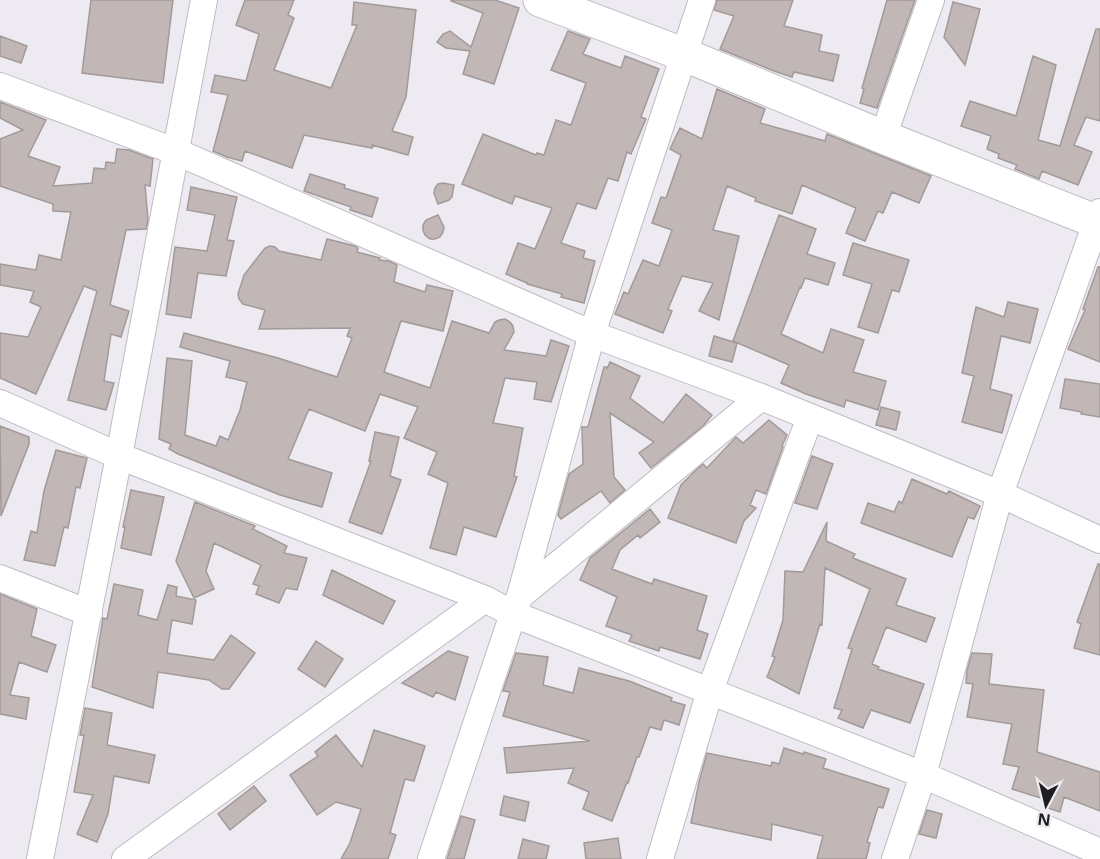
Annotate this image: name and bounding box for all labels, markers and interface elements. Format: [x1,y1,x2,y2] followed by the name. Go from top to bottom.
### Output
[1016,775,1076,835] north arrow
[1036,808,1052,832] text: N

